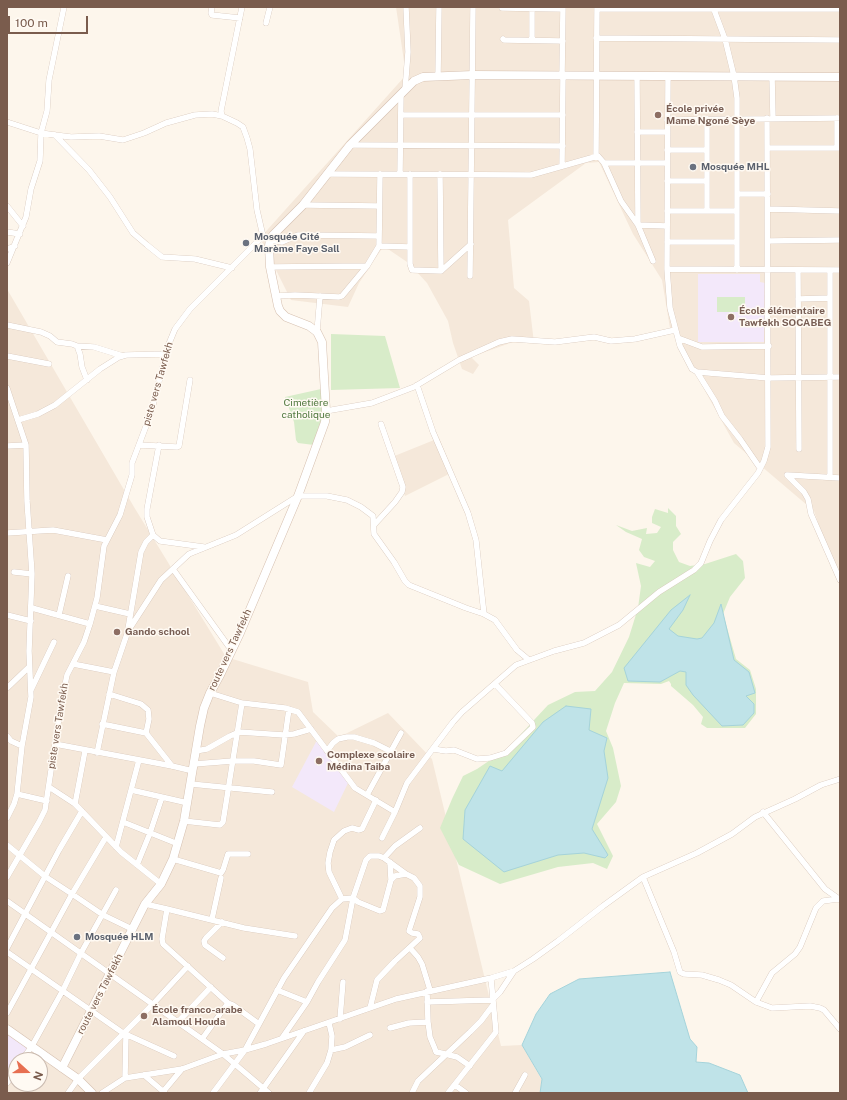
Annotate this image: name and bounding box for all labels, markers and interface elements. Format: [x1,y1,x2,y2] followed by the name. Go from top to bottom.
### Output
[10,8,90,34] scale bar
[15,16,48,30] text: 100 m
[666,103,755,126] place label: École privée Mame Ngoné Sèye
[653,110,663,120] marker: École privée Mame Ngoné Sèye
[701,161,770,173] place label: Mosquée MHL
[688,162,698,172] marker: Mosquée MHL
[254,231,340,254] place label: Mosquée Cité Marème Faye Sall
[241,238,251,248] marker: Mosquée Cité Marème Faye Sall
[739,305,831,328] place label: École élémentaire Tawfekh SOCABEG
[726,312,736,322] marker: École élémentaire Tawfekh SOCABEG
[140,341,176,427] street label: piste vers Tawfekh
[282,397,330,420] park label: Cimetière catholique
[206,607,254,693] street label: route vers Tawfekh
[125,626,190,638] place label: Gando school
[112,627,122,637] marker: Gando school
[45,682,71,770] street label: piste vers Tawfekh
[327,749,415,772] place label: Complexe scolaire Médina Taiba
[314,756,324,766] marker: Complexe scolaire Médina Taiba
[85,931,154,943] place label: Mosquée HLM
[72,932,82,942] marker: Mosquée HLM
[75,952,125,1036] street label: route vers Tawfekh
[152,1004,243,1028] place label: École franco-arabe Alamoul Houda
[139,1011,149,1021] marker: École franco-arabe Alamoul Houda
[8,1052,48,1092] north arrow
[31,1070,45,1082] text: N

